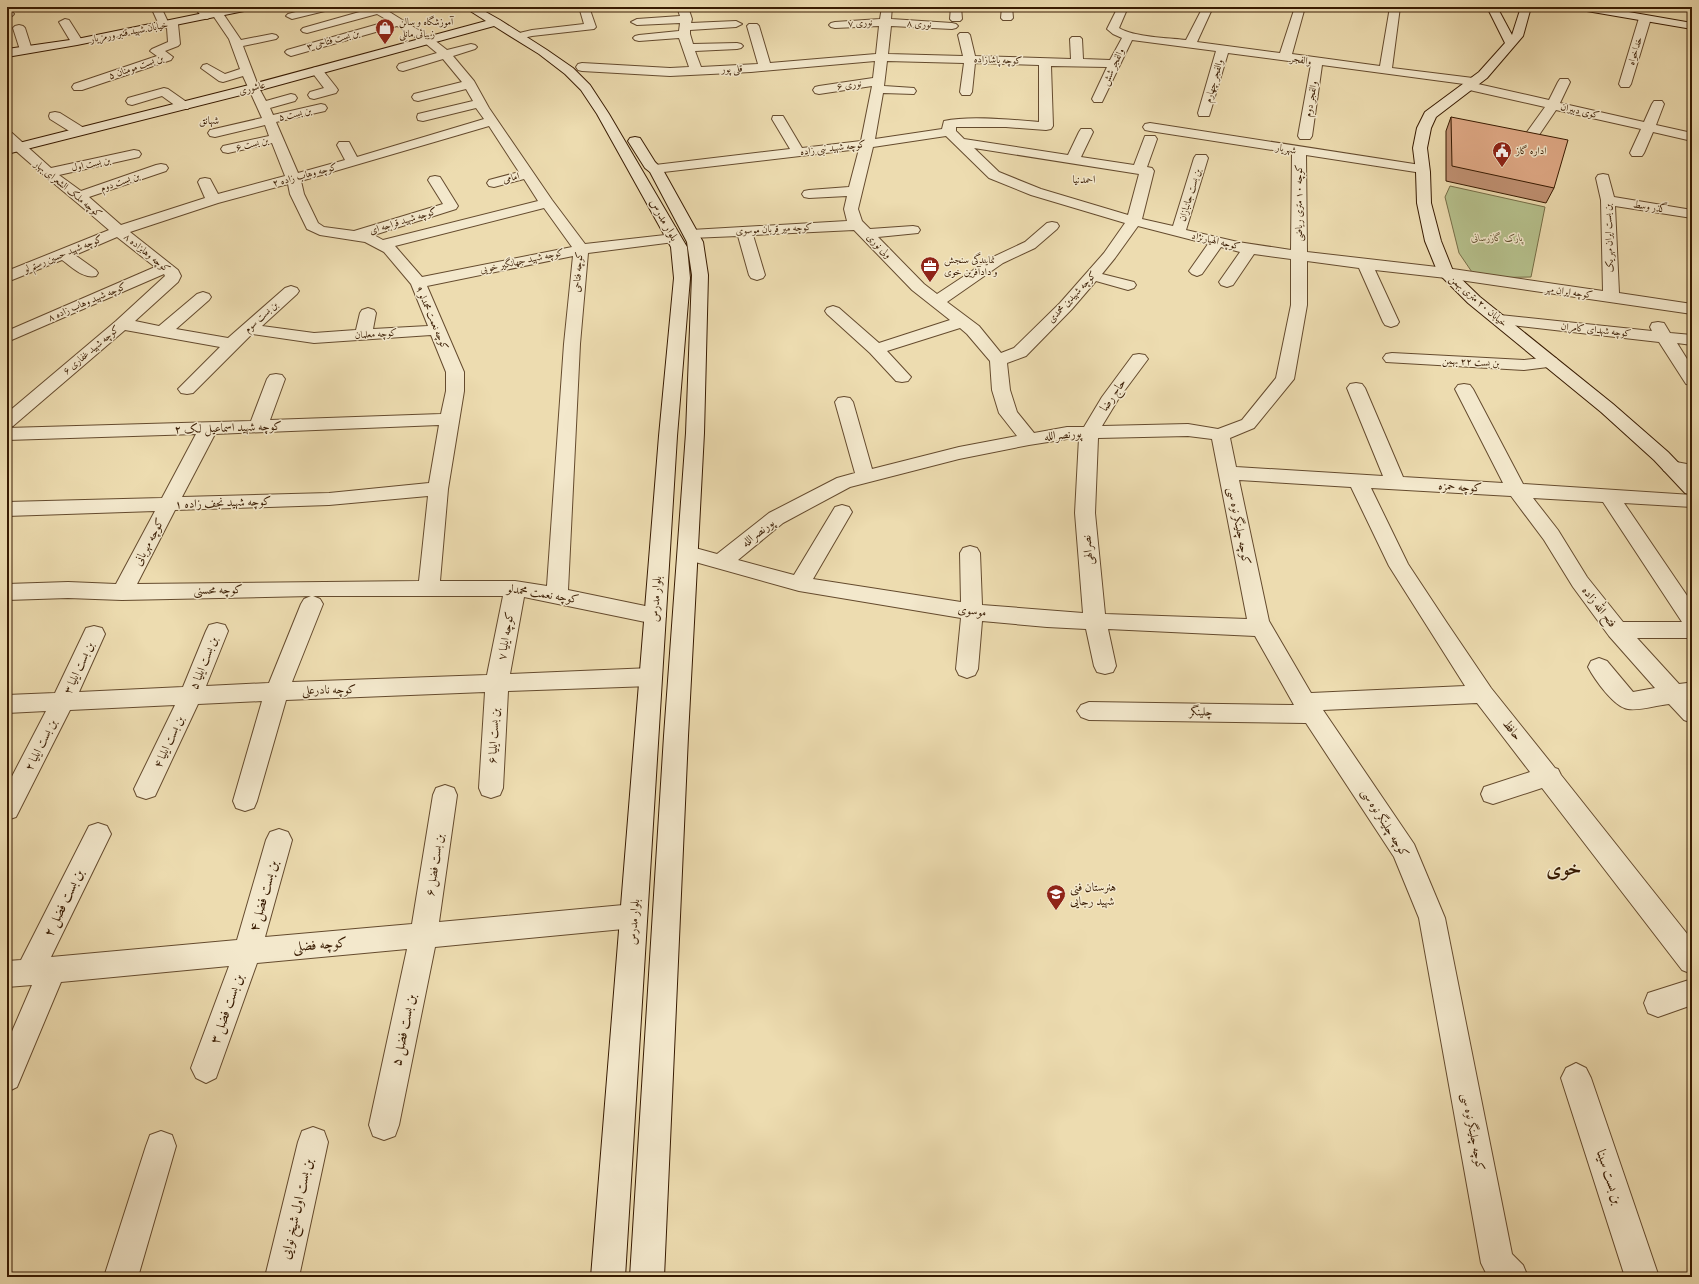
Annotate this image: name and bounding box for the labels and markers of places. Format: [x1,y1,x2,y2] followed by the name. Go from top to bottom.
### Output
[399,15,455,42] place label: آموزشگاه و سالن زیبائی مانِلی
[374,17,396,45] shop icon: آموزشگاه و سالن زیبائی مانِلی
[1491,140,1513,168] public building icon: اداره گاز
[1515,144,1546,157] place label: اداره گاز
[944,252,998,278] place label: نمایندگی سنجش و دادآفرین خوی
[919,255,941,283] office icon: نمایندگی سنجش و دادآفرین خوی
[1070,880,1116,909] place label: هنرستان فنی شهید رجایی
[1045,883,1067,911] school or university icon: هنرستان فنی شهید رجایی

